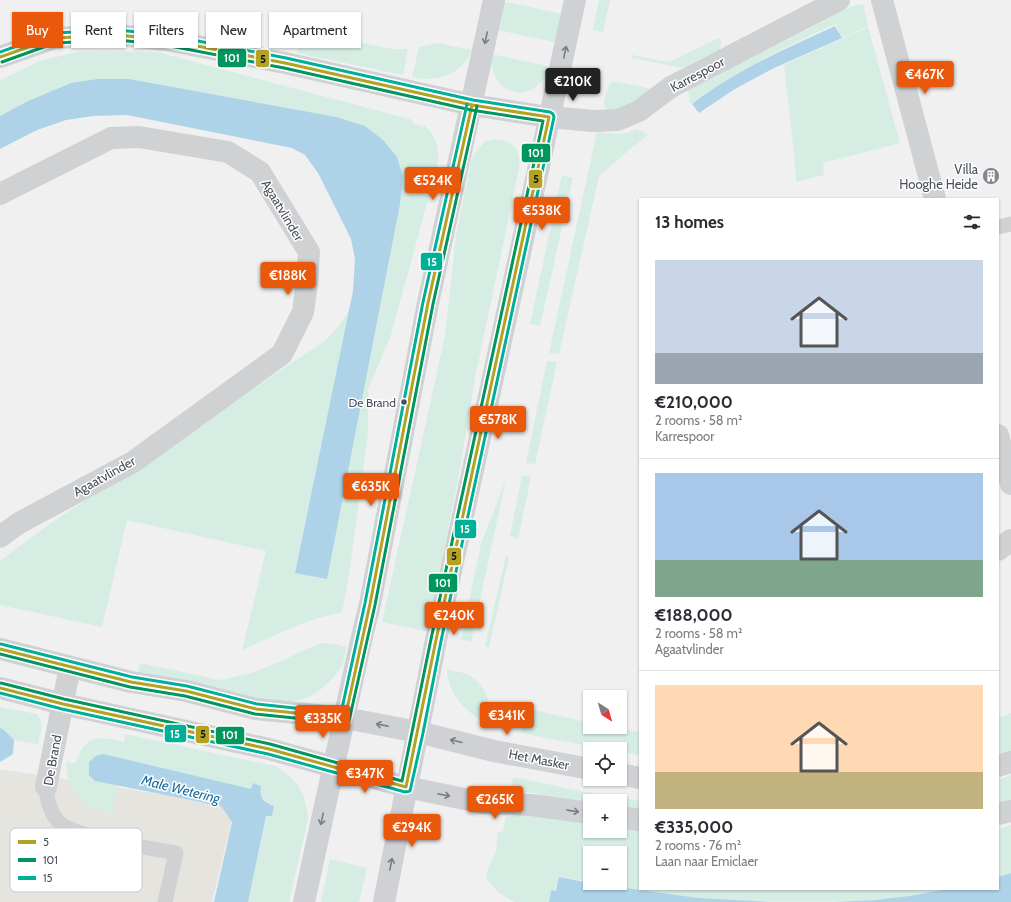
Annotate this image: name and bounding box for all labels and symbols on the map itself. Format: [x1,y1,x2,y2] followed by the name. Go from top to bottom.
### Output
[482,31,490,44] one-way arrow
[561,45,569,58] one-way arrow
[217,48,247,68] line badge: 101
[255,49,270,68] line badge: 5
[224,51,240,65] text: 101
[260,52,266,66] text: 5
[667,53,728,95] street label: Karrespoor
[897,61,953,95] pin: €467K
[545,68,601,102] pin: €210K
[521,143,551,163] line badge: 101
[528,146,544,160] text: 101
[899,161,979,192] place label: Villa Hooghe Heide
[981,166,1001,186] building icon: Villa Hooghe Heide
[405,167,461,201] pin: €524K
[528,169,543,189] line badge: 5
[533,172,539,186] text: 5
[258,176,308,244] street label: Agaatvlinder
[514,197,570,231] pin: €538K
[420,252,443,271] line badge: 15
[427,255,437,269] text: 15
[260,262,316,296] pin: €188K
[349,395,396,410] place label: De Brand
[399,397,409,407] marker: De Brand
[470,406,526,440] pin: €578K
[70,452,139,500] street label: Agaatvlinder
[343,473,399,507] pin: €635K
[454,519,477,539] line badge: 15
[460,522,470,536] text: 15
[446,547,462,566] line badge: 5
[451,549,457,563] text: 5
[428,573,458,593] line badge: 101
[435,576,451,590] text: 101
[426,602,482,636] pin: €240K
[583,690,627,734] north arrow
[479,702,535,736] pin: €341K
[295,705,351,739] pin: €335K
[375,721,388,729] one-way arrow
[164,724,187,743] line badge: 15
[195,725,210,744] line badge: 5
[215,726,245,745] line badge: 101
[170,727,180,741] text: 15
[200,727,206,741] text: 5
[222,728,238,742] text: 101
[40,733,64,787] street label: De Brand
[450,737,463,745] one-way arrow
[507,745,572,773] street label: Het Masker
[337,760,393,794] pin: €347K
[139,770,223,808] water label: Male Wetering
[467,786,523,820] pin: €265K
[437,791,450,799] one-way arrow
[566,807,579,815] one-way arrow
[318,813,326,826] one-way arrow
[384,814,440,848] pin: €294K
[10,828,142,892] legend
[43,835,49,849] text: 5
[43,853,58,867] text: 101
[388,858,396,871] one-way arrow
[43,871,53,885] text: 15

